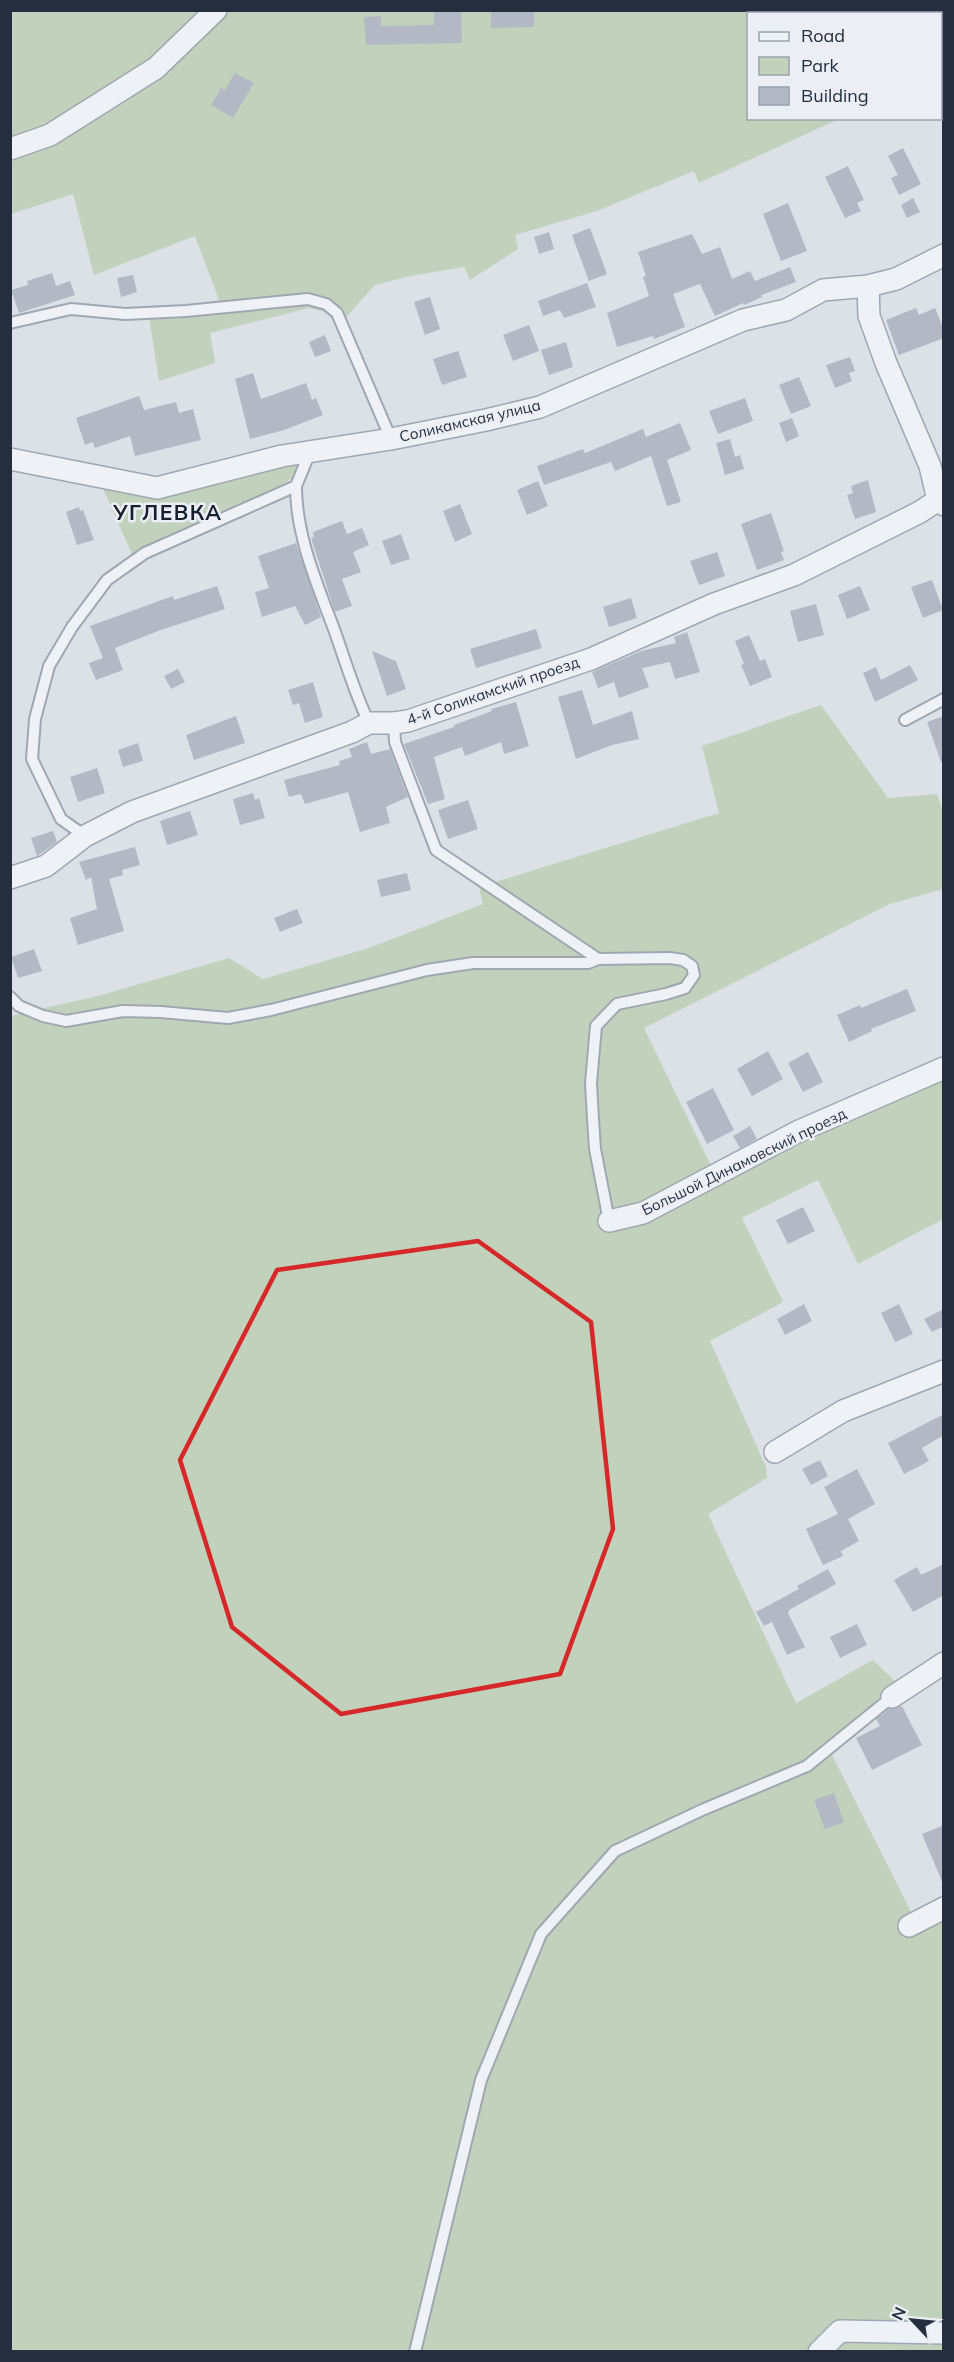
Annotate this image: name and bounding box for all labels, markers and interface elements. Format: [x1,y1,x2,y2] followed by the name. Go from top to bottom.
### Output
[747,12,942,120] legend
[801,24,845,47] text: Road
[801,54,840,77] text: Park
[801,84,869,107] text: Building
[397,395,542,446] street label: Соликамская улица
[112,499,223,525] district label: УГЛЕВКА
[404,652,582,729] street label: 4-й Соликамский проезд
[638,1104,849,1219] street label: Большой Динамовский проезд
[882,2290,942,2350] north arrow
[887,2304,910,2323] text: N

